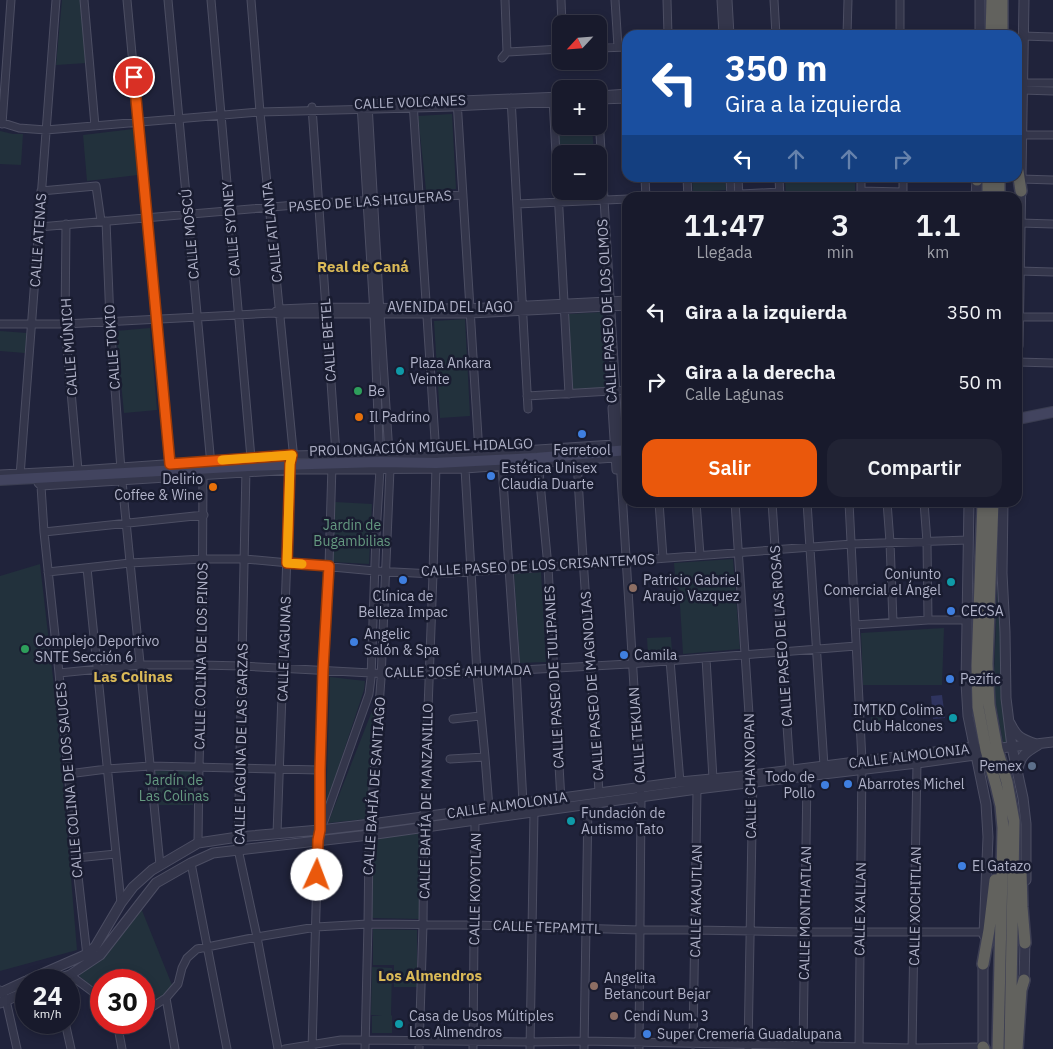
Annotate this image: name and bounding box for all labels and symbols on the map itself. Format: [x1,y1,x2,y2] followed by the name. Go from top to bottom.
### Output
[552,15,608,70] north arrow
[113,56,155,98] pin
[354,91,466,113] street label: CALLE VOLCANES
[218,180,244,277] street label: CALLE SYDNEY
[258,181,286,283] street label: CALLE ATLANTA
[288,186,452,216] street label: PASEO DE LAS HIGUERAS
[176,188,203,280] street label: CALLE MOSCÚ
[26,192,50,288] street label: CALLE ATENAS
[593,218,621,404] street label: CALLE PASEO DE LOS OLMOS
[317,257,409,276] district label: Real de Caná
[56,297,81,397] street label: CALLE MÚNICH
[316,298,340,382] street label: CALLE BETEL
[387,298,513,316] street label: AVENIDA DEL LAGO
[100,304,124,390] street label: CALLE TOKIO
[410,354,492,388] place label: Plaza Ankara Veinte
[394,365,406,377] marker: Plaza Ankara Veinte
[368,382,385,400] place label: Be
[352,385,364,397] marker: Be
[369,408,430,426] place label: Il Padrino
[353,411,365,423] marker: Il Padrino
[576,428,588,440] marker: Ferretool
[309,433,533,460] street label: PROLONGACIÓN MIGUEL HIDALGO
[553,441,611,459] place label: Ferretool
[501,459,597,493] place label: Estética Unisex Claudia Duarte
[114,470,203,504] place label: Delirio Coffee & Wine
[485,470,497,482] marker: Estética Unisex Claudia Duarte
[207,481,219,493] marker: Delirio Coffee & Wine
[313,516,391,550] park label: Jardin de Bugambilias
[766,545,796,727] street label: CALLE PASEO DE LAS ROSAS
[421,550,655,580] street label: CALLE PASEO DE LOS CRISANTEMOS
[190,562,212,750] street label: CALLE COLINA DE LOS PINOS
[824,565,941,599] place label: Conjunto Comercial el Ángel
[643,571,740,605] place label: Patricio Gabriel Araujo Vazquez
[397,574,409,586] marker: Clínica de Belleza Impac
[945,576,957,588] marker: Conjunto Comercial el Ángel
[627,582,639,594] marker: Patricio Gabriel Araujo Vazquez
[540,585,568,769] street label: CALLE PASEO DE TULIPANES
[358,587,448,621] place label: Clínica de Belleza Impac
[576,591,608,781] street label: CALLE PASEO DE MAGNOLIAS
[273,596,295,702] street label: CALLE LAGUNAS
[961,602,1004,620] place label: CECSA
[945,605,957,617] marker: CECSA
[364,625,440,659] place label: Angelic Salón & Spa
[35,632,159,666] place label: Complejo Deportivo SNTE Sección 6
[348,636,360,648] marker: Angelic Salón & Spa
[19,643,31,655] marker: Complejo Deportivo SNTE Sección 6
[230,643,252,845] street label: CALLE LAGUNA DE LAS GARZAS
[634,646,678,664] place label: Camila
[618,649,630,661] marker: Camila
[384,660,532,681] street label: CALLE JOSÉ AHUMADA
[93,667,173,686] district label: Las Colinas
[960,670,1001,688] place label: Pezific
[944,673,956,685] marker: Pezific
[51,681,87,879] street label: CALLE COLINA DE LOS SAUCES
[625,686,649,784] street label: CALLE TEKUAN
[358,696,389,876] street label: CALLE BAHÍA DE SANTIAGO
[853,701,944,735] place label: IMTKD Colima Club Halcones
[414,703,437,899] street label: CALLE BAHÍA DE MANZANILLO
[947,712,959,724] marker: IMTKD Colima Club Halcones
[740,713,760,839] street label: CALLE CHANXOPAN
[848,740,970,772] street label: CALLE ALMOLONIA
[979,757,1022,775] place label: Pemex
[1026,760,1038,772] marker: Pemex
[765,768,815,802] place label: Todo de Pollo
[139,771,210,805] park label: Jardín de Las Colinas
[858,775,965,793] place label: Abarrotes Michel
[842,778,854,790] marker: Abarrotes Michel
[819,779,831,791] marker: Todo de Pollo
[446,788,568,822] street label: CALLE ALMOLONIA
[581,804,666,838] place label: Fundación de Autismo Tato
[565,815,577,827] marker: Fundación de Autismo Tato
[465,832,485,946] street label: CALLE KOYOTLAN
[686,844,706,958] street label: CALLE AKAUTLAN
[795,846,815,980] street label: CALLE MONTHATLAN
[905,846,925,966] street label: CALLE XOCHITLAN
[290,848,342,900] position arrow
[972,857,1031,875] place label: El Gatazo
[956,860,968,872] marker: El Gatazo
[850,862,870,956] street label: CALLE XALLAN
[493,916,601,938] street label: CALLE TEPAMITL
[378,966,482,985] district label: Los Almendros
[90,969,155,1034] speed limit sign: 30
[604,969,710,1003] place label: Angelita Betancourt Bejar
[588,980,600,992] marker: Angelita Betancourt Bejar
[409,1007,554,1041] place label: Casa de Usos Múltiples Los Almendros
[624,1007,709,1025] place label: Cendi Num. 3
[608,1010,620,1022] marker: Cendi Num. 3
[393,1018,405,1030] marker: Casa de Usos Múltiples Los Almendros
[657,1025,842,1043] place label: Super Cremería Guadalupana
[641,1028,653,1040] marker: Super Cremería Guadalupana

